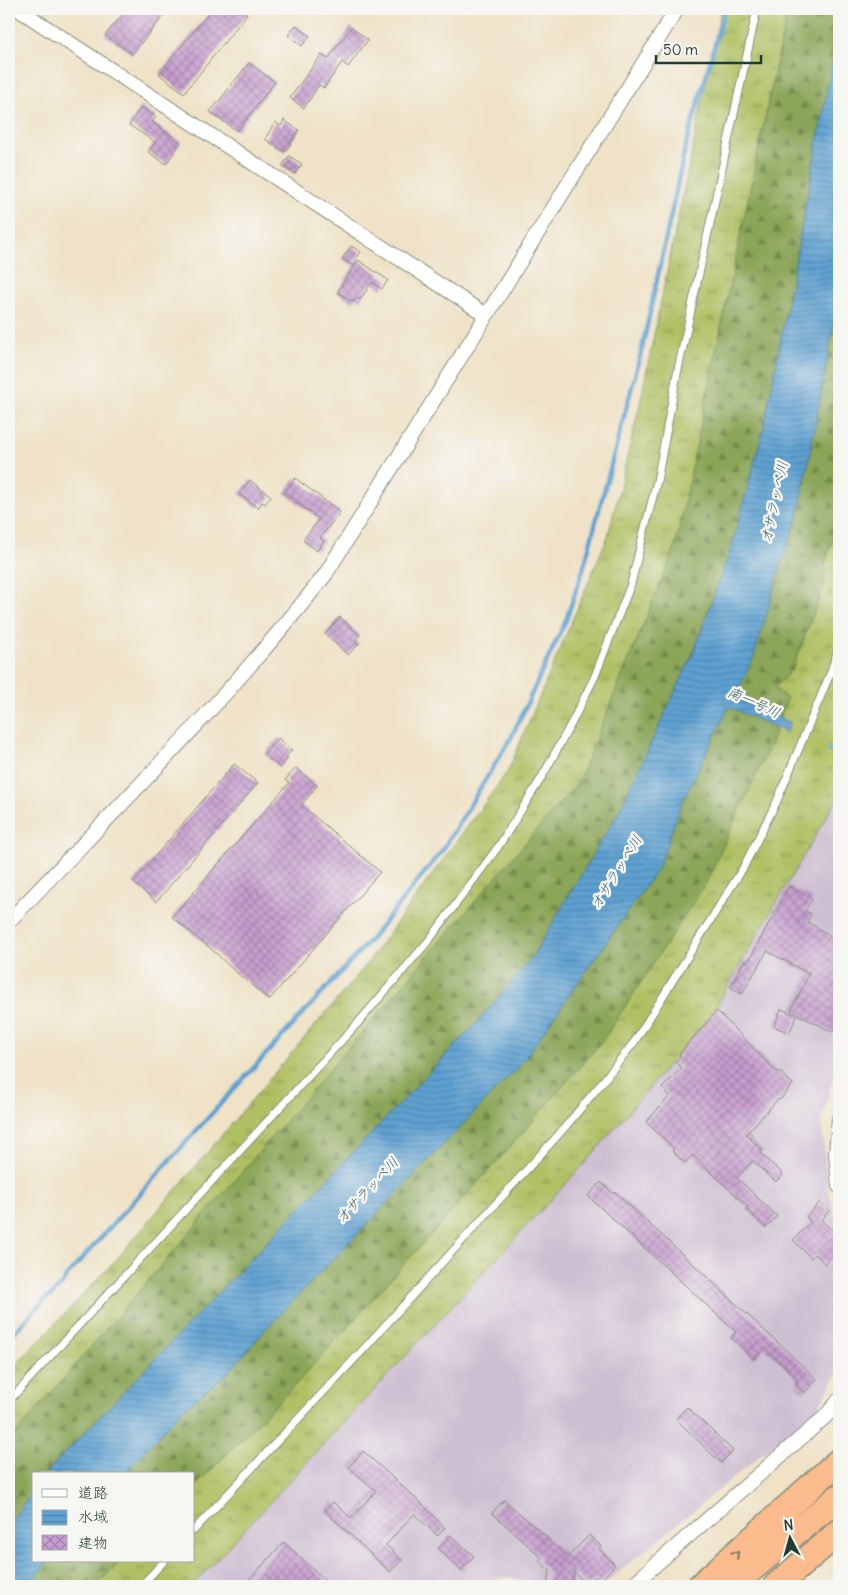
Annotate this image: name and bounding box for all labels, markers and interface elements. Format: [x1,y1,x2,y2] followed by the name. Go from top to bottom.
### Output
[656,32,760,64] scale bar
[663,40,698,59] text: 50 m
[756,459,792,545] water label: オサラッペ川
[725,682,783,722] water label: 南一号川
[586,832,646,912] water label: オサラッペ川
[332,1153,402,1227] water label: オサラッペ川
[32,1472,195,1562] legend
[78,1483,108,1502] text: 道路
[78,1507,108,1526] text: 水域
[766,1512,816,1562] north arrow
[783,1516,794,1535] text: N
[78,1533,108,1552] text: 建物
[731,1550,740,1559] one-way arrow

